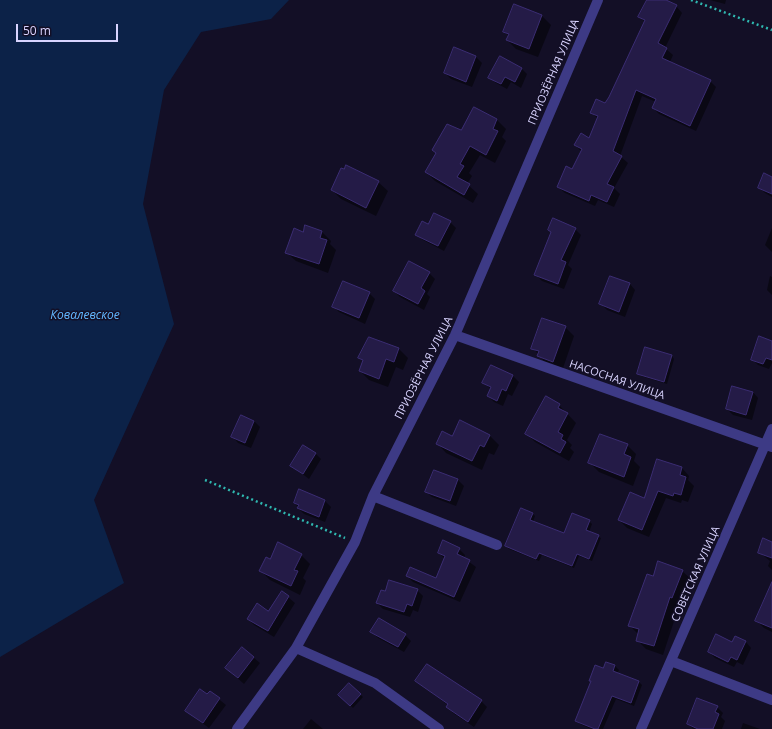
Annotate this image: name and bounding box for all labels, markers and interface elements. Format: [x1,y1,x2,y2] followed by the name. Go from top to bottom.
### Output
[18,16,120,42] scale bar
[526,17,582,127] street label: ПРИОЗЁРНАЯ УЛИЦА
[23,22,51,39] text: 50 m
[50,309,120,323] water label: Ковалевское
[392,314,456,422] street label: ПРИОЗЁРНАЯ УЛИЦА
[567,357,667,403] street label: НАСОСНАЯ УЛИЦА
[669,524,723,624] street label: СОВЕТСКАЯ УЛИЦА

